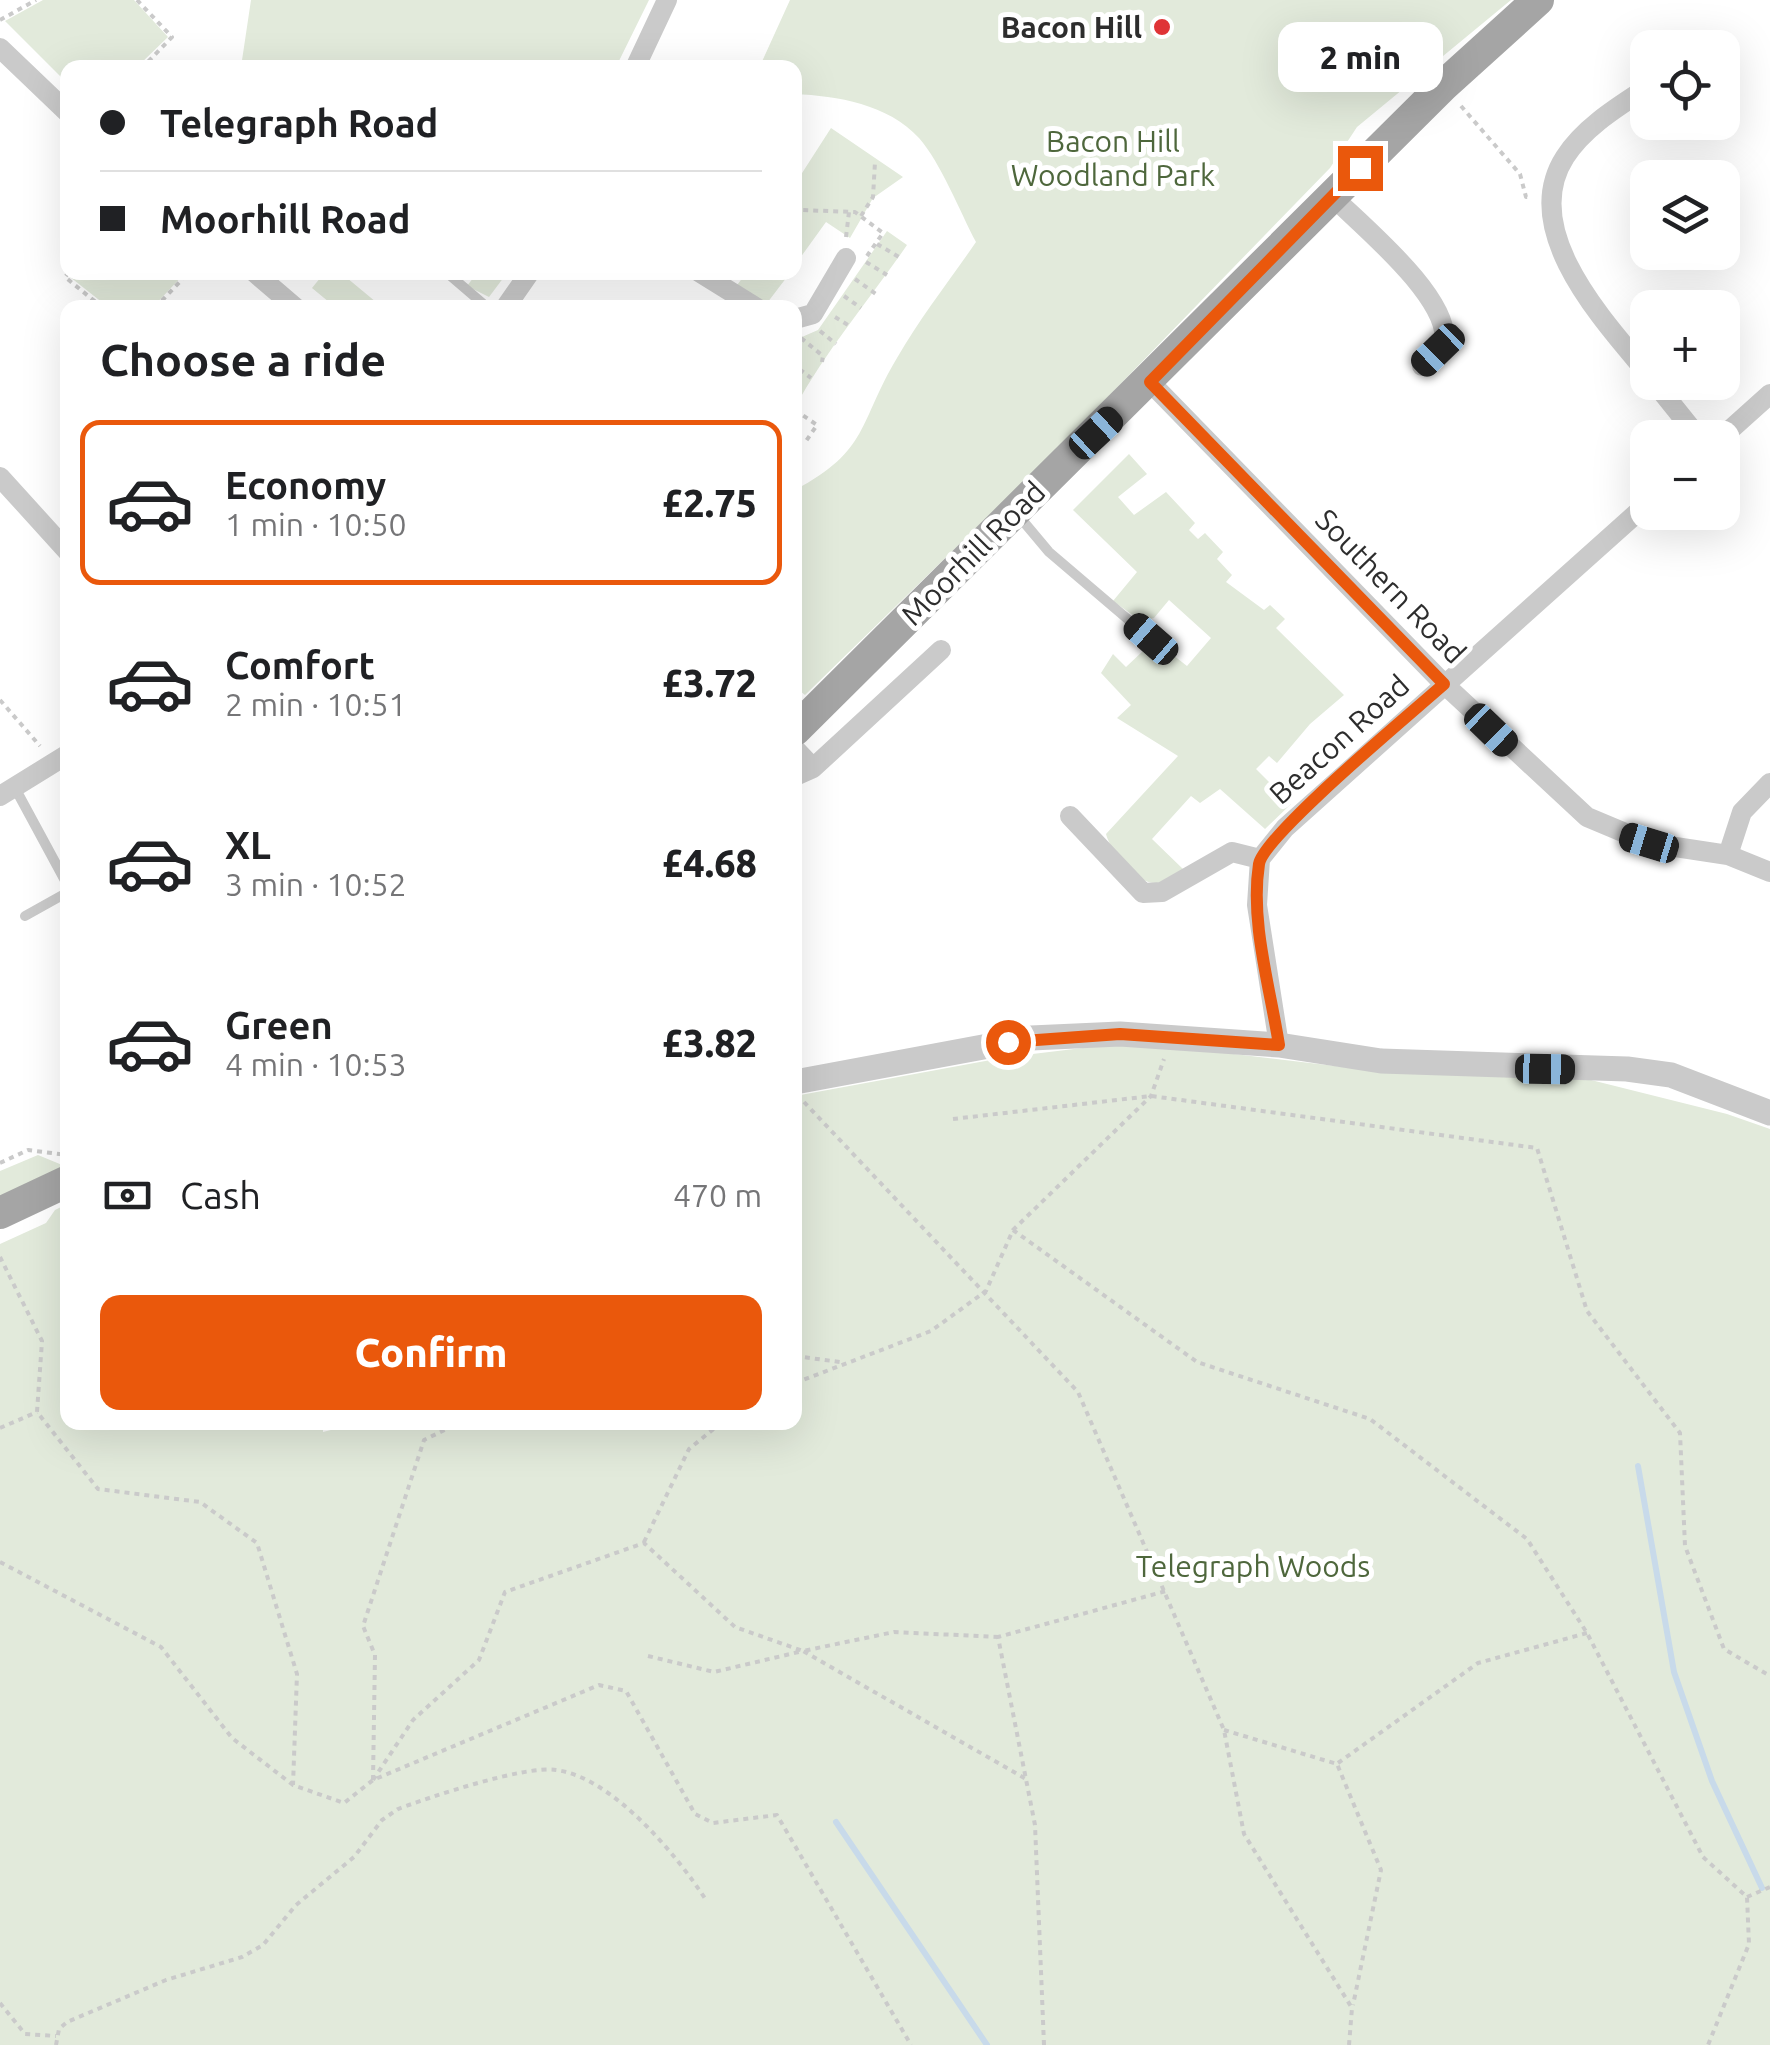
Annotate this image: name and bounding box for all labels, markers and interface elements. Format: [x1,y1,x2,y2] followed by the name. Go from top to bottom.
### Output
[1001,10,1142,44] place label: Bacon Hill
[1151,16,1173,38] marker: Bacon Hill
[1278,23,1442,93] callout: 2 min
[1630,30,1740,530] map controls
[1630,30,1740,140] button: locate
[1320,39,1401,75] text: 2 min
[160,102,438,144] text: Telegraph Road
[1011,124,1215,192] park label: Bacon Hill Woodland Park
[1338,146,1383,191] route end
[1630,160,1740,270] button: layers
[160,198,410,240] text: Moorhill Road
[1630,290,1740,400] button: +
[1406,318,1470,382] car
[100,334,386,385] text: Choose a ride
[1064,402,1128,464] car
[1630,420,1740,530] button: −
[105,458,195,548] icon: car
[225,464,386,506] text: Economy
[894,474,1052,632] street label: Moorhill Road
[662,482,757,524] text: £2.75
[1309,502,1473,670] street label: Southern Road
[225,506,407,542] text: 1 min · 10:50
[1119,608,1183,670] car
[105,638,195,728] icon: car
[225,644,375,686] text: Comfort
[662,662,757,704] text: £3.72
[1262,668,1416,810] street label: Beacon Road
[225,686,407,722] text: 2 min · 10:51
[1459,698,1523,762] car
[105,818,195,908] icon: car
[1616,820,1682,866] car
[225,824,271,866] text: XL
[662,842,757,884] text: £4.68
[225,866,407,902] text: 3 min · 10:52
[105,998,195,1088] icon: car
[225,1004,333,1046] text: Green
[986,1020,1031,1065] route start
[662,1022,757,1064] text: £3.82
[225,1046,407,1082] text: 4 min · 10:53
[1515,1053,1575,1085] car
[100,1168,155,1223] icon: cash
[180,1174,261,1216] text: Cash
[673,1177,762,1213] text: 470 m
[100,1295,762,1410] button: Confirm
[1136,1549,1370,1583] park label: Telegraph Woods

